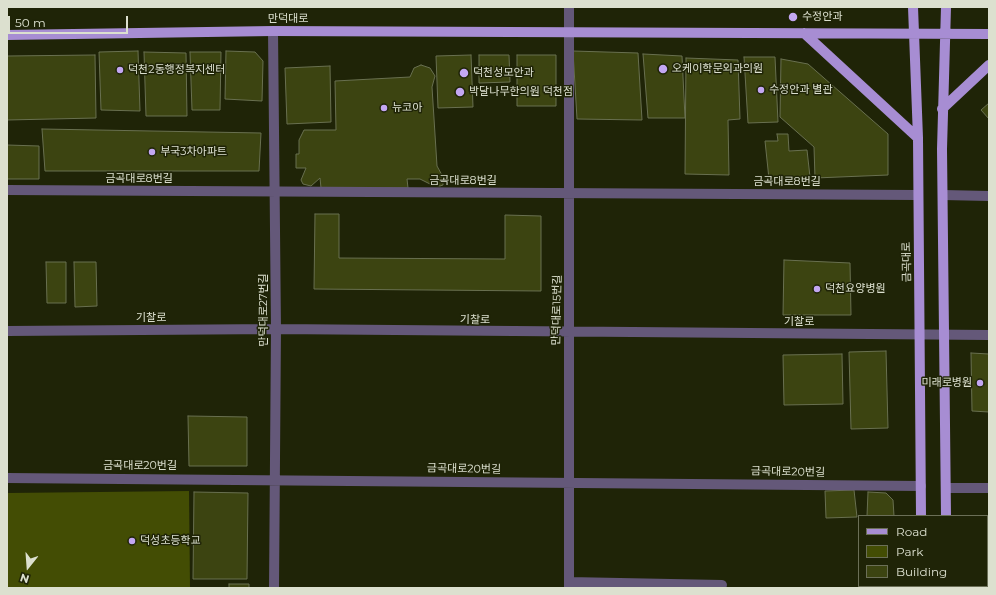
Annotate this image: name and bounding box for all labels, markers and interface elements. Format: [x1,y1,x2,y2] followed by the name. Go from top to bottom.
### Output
[10,8,130,34] scale bar
[802,10,842,24] place label: 수정안과
[787,11,799,23] marker: 수정안과
[268,12,308,26] street label: 만덕대로
[15,15,46,30] text: 50 m
[672,62,763,76] place label: 오케이학문외과의원
[128,63,225,77] place label: 덕천2동행정복지센터
[657,63,669,75] marker: 오케이학문외과의원
[115,65,125,75] marker: 덕천2동행정복지센터
[473,66,534,80] place label: 덕천성모안과
[458,67,470,79] marker: 덕천성모안과
[769,83,833,97] place label: 수정안과 별관
[469,85,573,99] place label: 박달나무한의원 덕천점
[756,85,766,95] marker: 수정안과 별관
[454,86,466,98] marker: 박달나무한의원 덕천점
[392,101,422,115] place label: 뉴코아
[379,103,389,113] marker: 뉴코아
[160,145,227,159] place label: 부국3차아파트
[147,147,157,157] marker: 부국3차아파트
[105,172,173,186] street label: 금곡대로8번길
[429,174,497,188] street label: 금곡대로8번길
[753,175,821,189] street label: 금곡대로8번길
[900,242,914,282] street label: 금곡대로
[257,273,271,347] street label: 만덕대로27번길
[550,274,564,346] street label: 만덕대로15번길
[825,282,886,296] place label: 덕천요양병원
[812,284,822,294] marker: 덕천요양병원
[136,311,166,325] street label: 기찰로
[460,313,490,327] street label: 기찰로
[784,315,814,329] street label: 기찰로
[921,376,972,390] place label: 미래로병원
[975,378,985,388] marker: 미래로병원
[103,459,177,473] street label: 금곡대로20번길
[427,462,501,476] street label: 금곡대로20번길
[751,465,825,479] street label: 금곡대로20번길
[858,515,988,587] legend
[896,524,927,539] text: Road
[140,534,201,548] place label: 덕성초등학교
[127,536,137,546] marker: 덕성초등학교
[896,544,923,559] text: Park
[8,547,48,587] north arrow
[896,564,947,579] text: Building
[18,570,31,586] text: N

